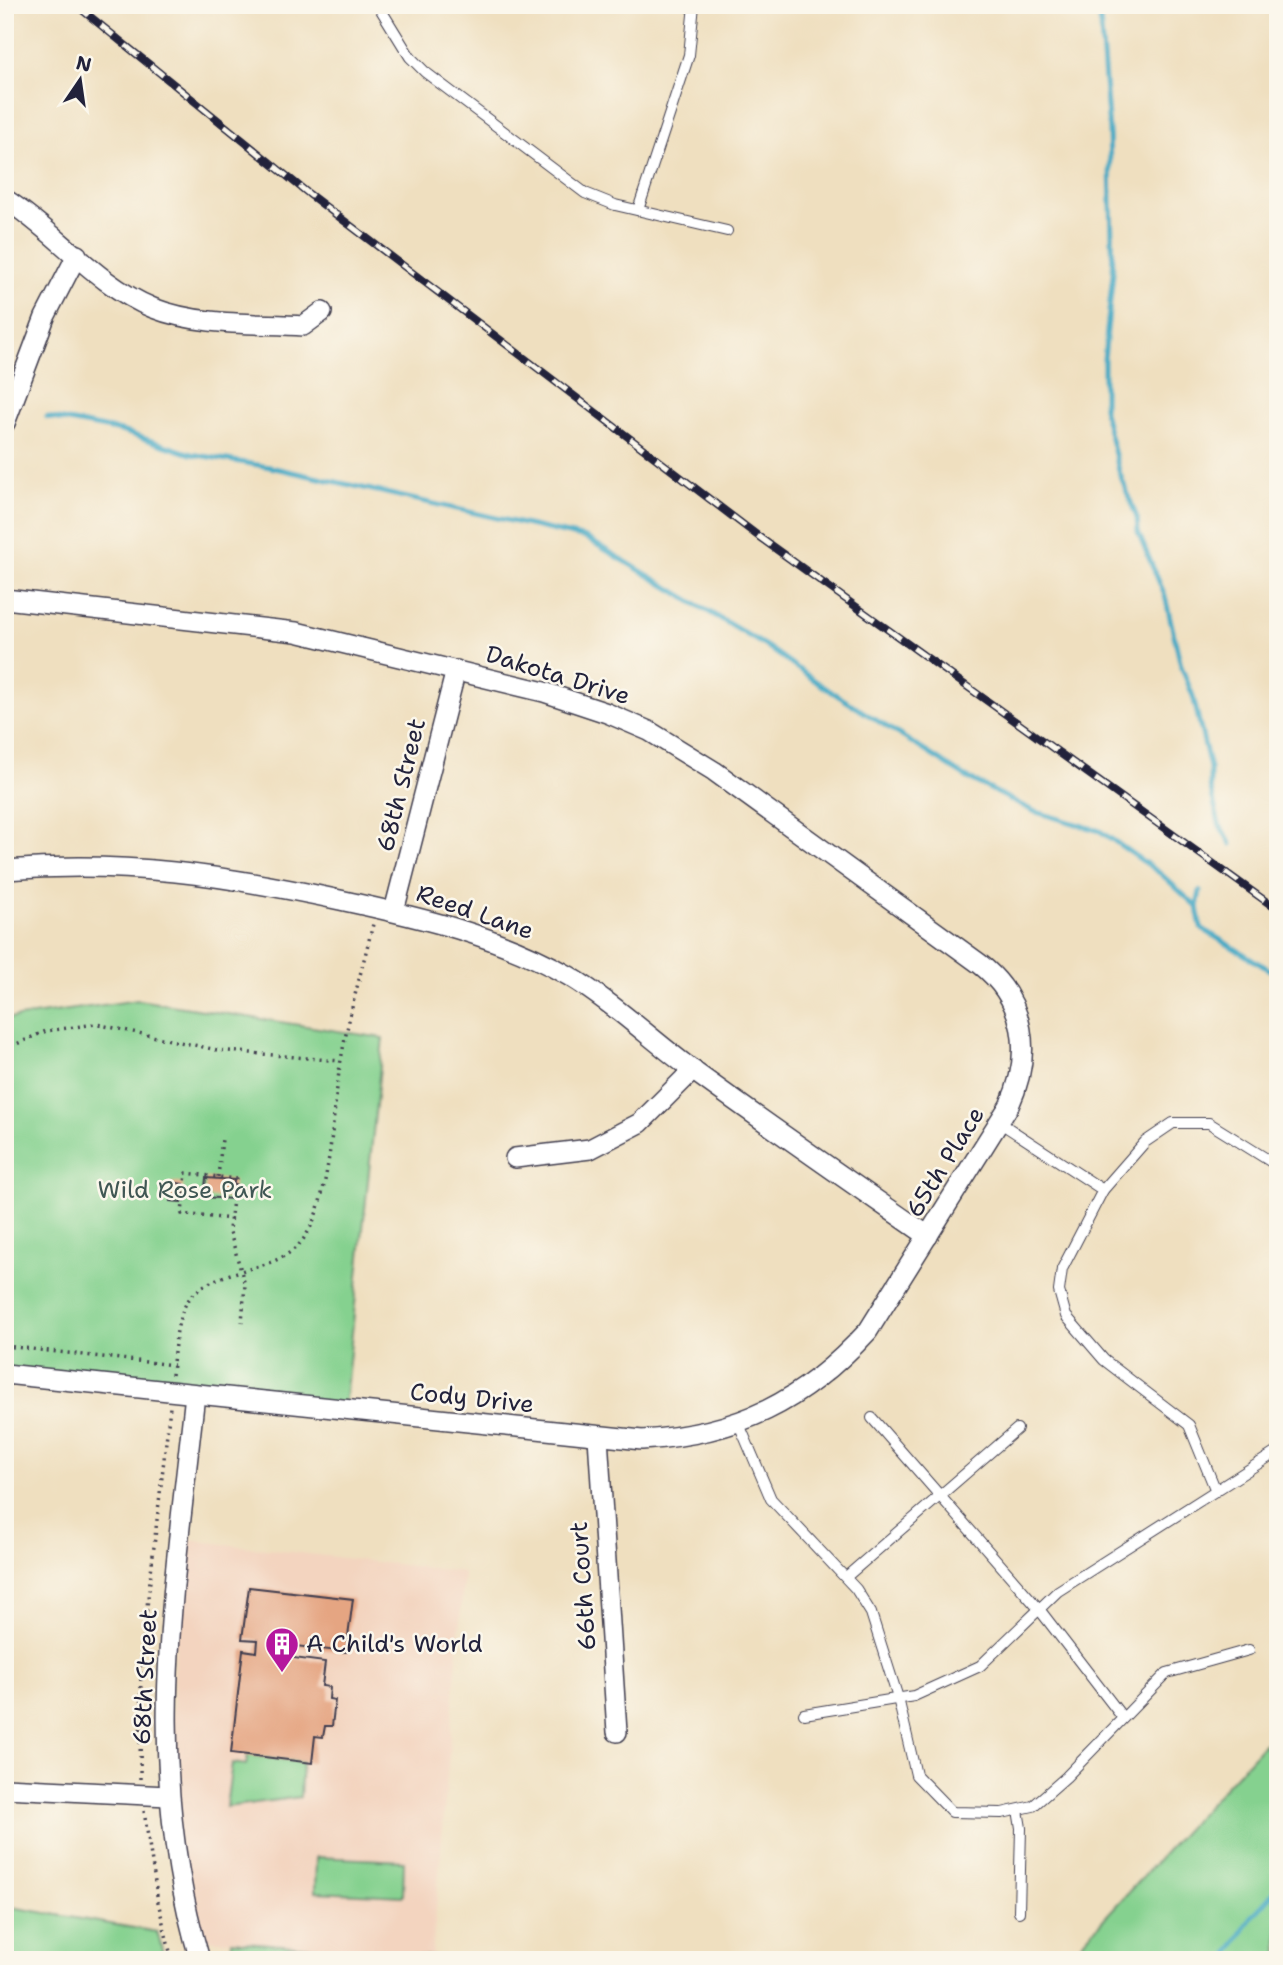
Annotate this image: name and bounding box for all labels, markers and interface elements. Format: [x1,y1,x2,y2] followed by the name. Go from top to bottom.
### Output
[46,46,116,116] north arrow
[74,50,94,78] text: N
[482,638,634,712] street label: Dakota Drive
[369,715,433,855] street label: 68th Street
[412,877,538,947] street label: Reed Lane
[898,1101,992,1223] street label: 65th Place
[98,1174,272,1206] park label: Wild Rose Park
[408,1376,536,1420] street label: Cody Drive
[563,1520,603,1652] street label: 66th Court
[125,1608,165,1746] street label: 68th Street
[263,1625,301,1674] building icon: A Child's World
[306,1628,483,1660] place label: A Child's World

